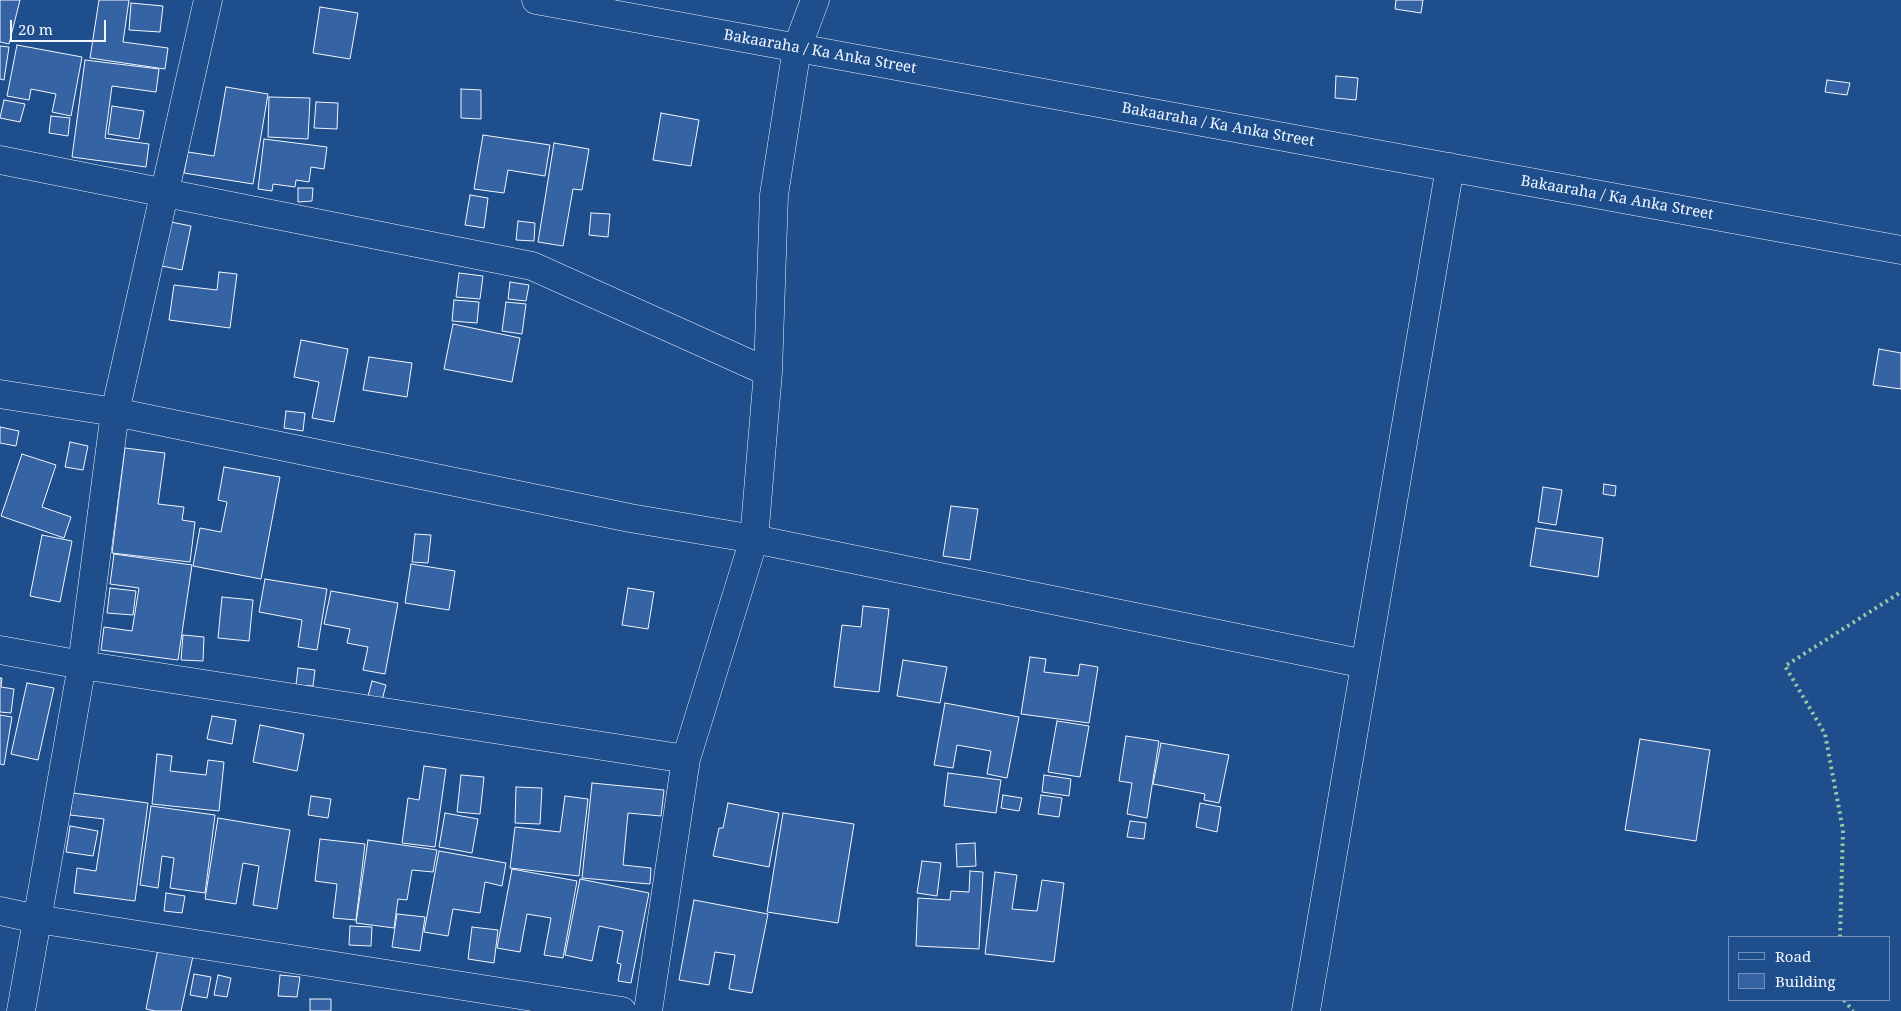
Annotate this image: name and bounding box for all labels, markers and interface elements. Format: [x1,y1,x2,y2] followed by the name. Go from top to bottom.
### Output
[12,10,109,42] scale bar
[18,19,53,39] text: 20 m
[722,26,918,78] street label: Bakaaraha / Ka Anka Street
[1120,99,1316,151] street label: Bakaaraha / Ka Anka Street
[1519,172,1715,224] street label: Bakaaraha / Ka Anka Street
[1728,936,1891,1001] legend
[1775,946,1811,966] text: Road
[1775,971,1836,991] text: Building

